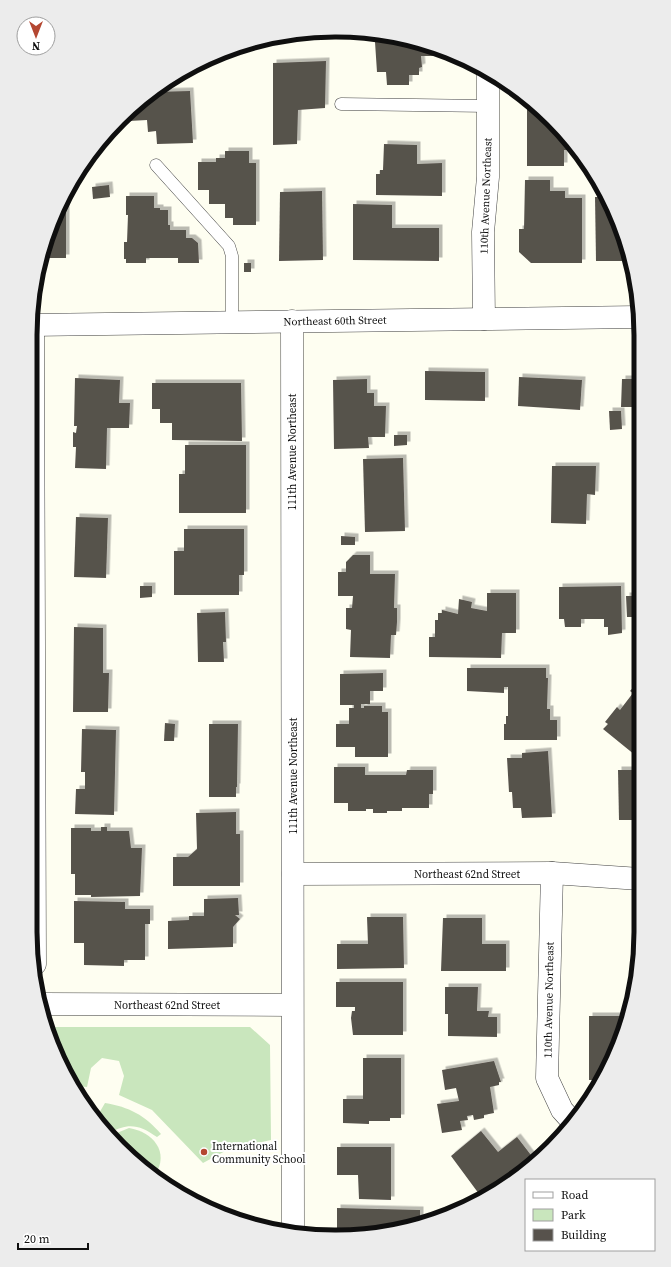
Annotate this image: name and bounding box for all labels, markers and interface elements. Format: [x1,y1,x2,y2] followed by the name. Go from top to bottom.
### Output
[16,16,56,56] north arrow
[32,38,40,53] text: N
[476,137,496,254] street label: 110th Avenue Northeast
[283,313,387,329] street label: Northeast 60th Street
[285,393,300,510] street label: 111th Avenue Northeast
[286,717,301,834] street label: 111th Avenue Northeast
[414,867,520,882] street label: Northeast 62nd Street
[540,941,558,1058] street label: 110th Avenue Northeast
[114,998,220,1013] street label: Northeast 62nd Street
[212,1139,306,1167] place label: International Community School
[199,1147,209,1157] marker: International Community School
[525,1179,655,1251] legend
[561,1187,588,1203] text: Road
[561,1207,586,1223] text: Park
[18,1225,88,1251] scale bar
[561,1227,606,1243] text: Building
[24,1231,50,1247] text: 20 m

